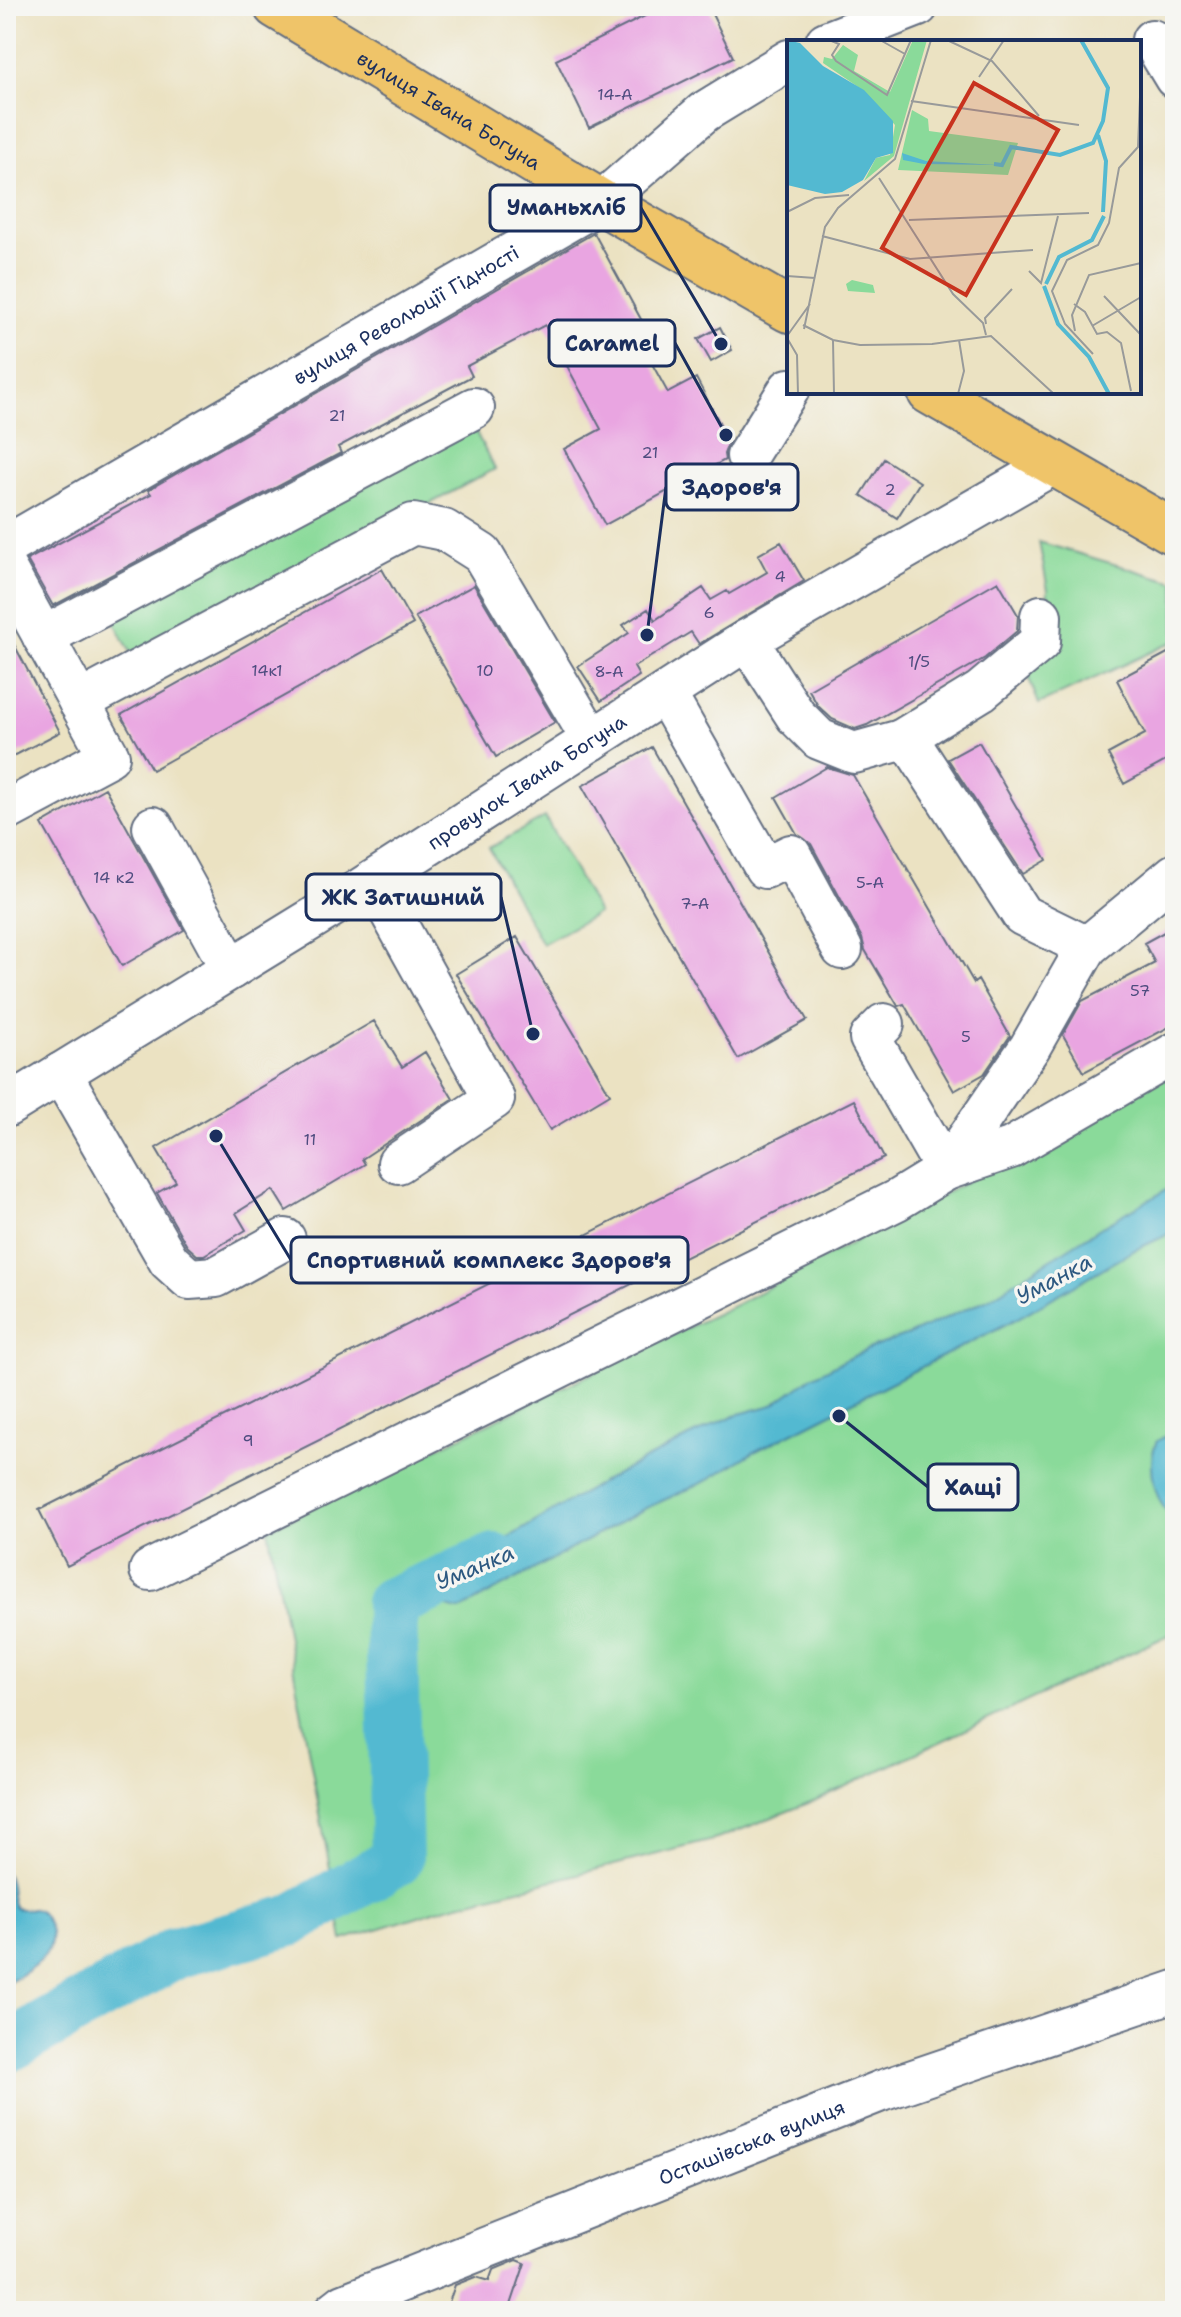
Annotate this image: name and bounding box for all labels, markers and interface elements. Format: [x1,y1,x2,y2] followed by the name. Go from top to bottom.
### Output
[787,40,1141,394] inset map
[352,45,546,176] street label: вулиця Івана Богуна
[597,84,633,105] house number: 14-А
[490,185,641,231] callout: Уманьхліб
[506,193,626,222] text: Уманьхліб
[288,239,524,390] street label: вулиця Революції Гідності
[549,320,675,366] callout: Caramel
[565,329,660,358] text: Caramel
[328,405,346,426] house number: 21
[641,442,659,463] house number: 21
[666,464,798,510] callout: Здоров'я
[682,473,782,502] text: Здоров'я
[884,479,896,500] house number: 2
[774,566,786,587] house number: 4
[703,602,715,623] house number: 6
[908,651,930,672] house number: 1/5
[251,660,283,681] house number: 14к1
[476,660,494,681] house number: 10
[594,661,624,682] house number: 8-А
[422,708,632,855] street label: провулок Івана Богуна
[93,867,135,888] house number: 14 к2
[856,872,884,893] house number: 5-А
[306,874,501,920] callout: ЖК Затишний
[321,883,485,912] text: ЖК Затишний
[681,893,709,914] house number: 7-А
[1130,980,1150,1001] house number: 57
[961,1026,971,1047] house number: 5
[304,1129,316,1150] house number: 11
[291,1237,688,1283] callout: Спортивний комплекс Здоров'я
[307,1246,671,1275] text: Спортивний комплекс Здоров'я
[1011,1247,1097,1311] water label: Уманка
[242,1430,254,1451] house number: 9
[928,1464,1018,1510] callout: Хащі
[944,1473,1002,1502] text: Хащі
[431,1538,519,1596] water label: Уманка
[655,2094,849,2191] street label: Осташівська вулиця

